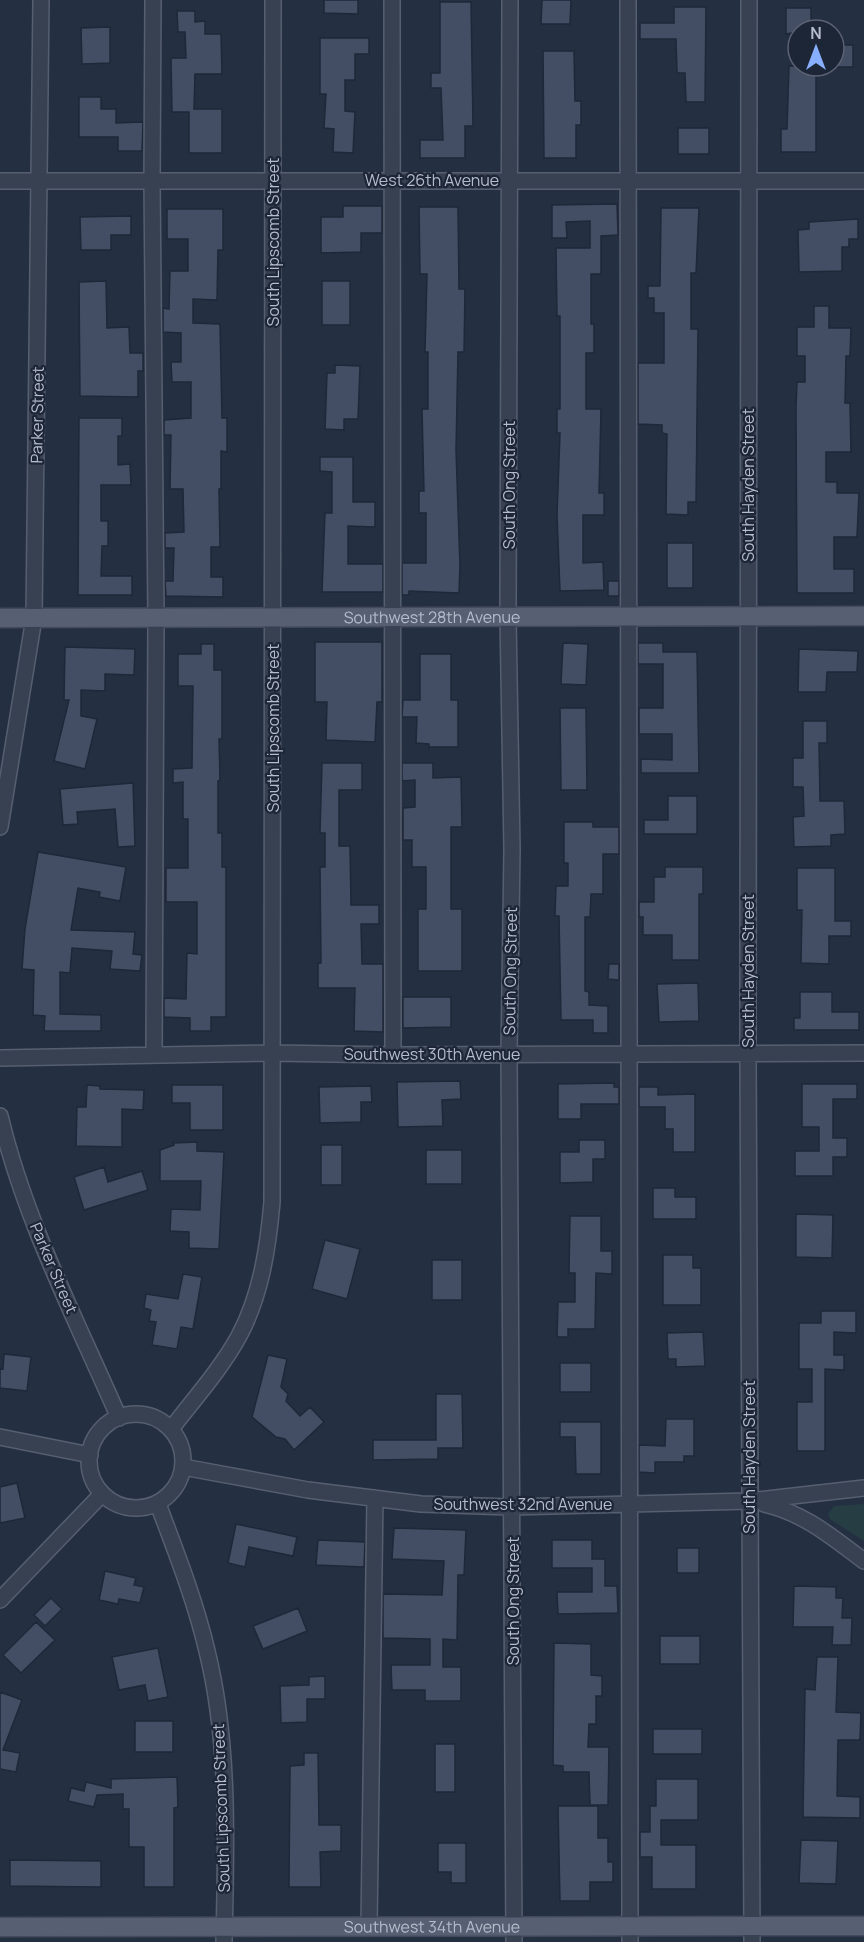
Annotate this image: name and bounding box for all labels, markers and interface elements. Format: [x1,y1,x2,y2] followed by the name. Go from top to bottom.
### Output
[786,18,846,78] north arrow
[810,22,822,44] text: N
[262,158,284,326] street label: South Lipscomb Street
[365,169,499,191] street label: West 26th Avenue
[25,366,49,464] street label: Parker Street
[737,408,759,562] street label: South Hayden Street
[498,421,520,549] street label: South Ong Street
[344,606,520,628] street label: Southwest 28th Avenue
[262,644,284,812] street label: South Lipscomb Street
[737,894,759,1048] street label: South Hayden Street
[498,906,522,1036] street label: South Ong Street
[344,1043,520,1065] street label: Southwest 30th Avenue
[25,1219,83,1317] street label: Parker Street
[738,1380,760,1534] street label: South Hayden Street
[434,1493,612,1515] street label: Southwest 32nd Avenue
[502,1537,524,1665] street label: South Ong Street
[207,1723,235,1893] street label: South Lipscomb Street
[344,1915,520,1938] street label: Southwest 34th Avenue

